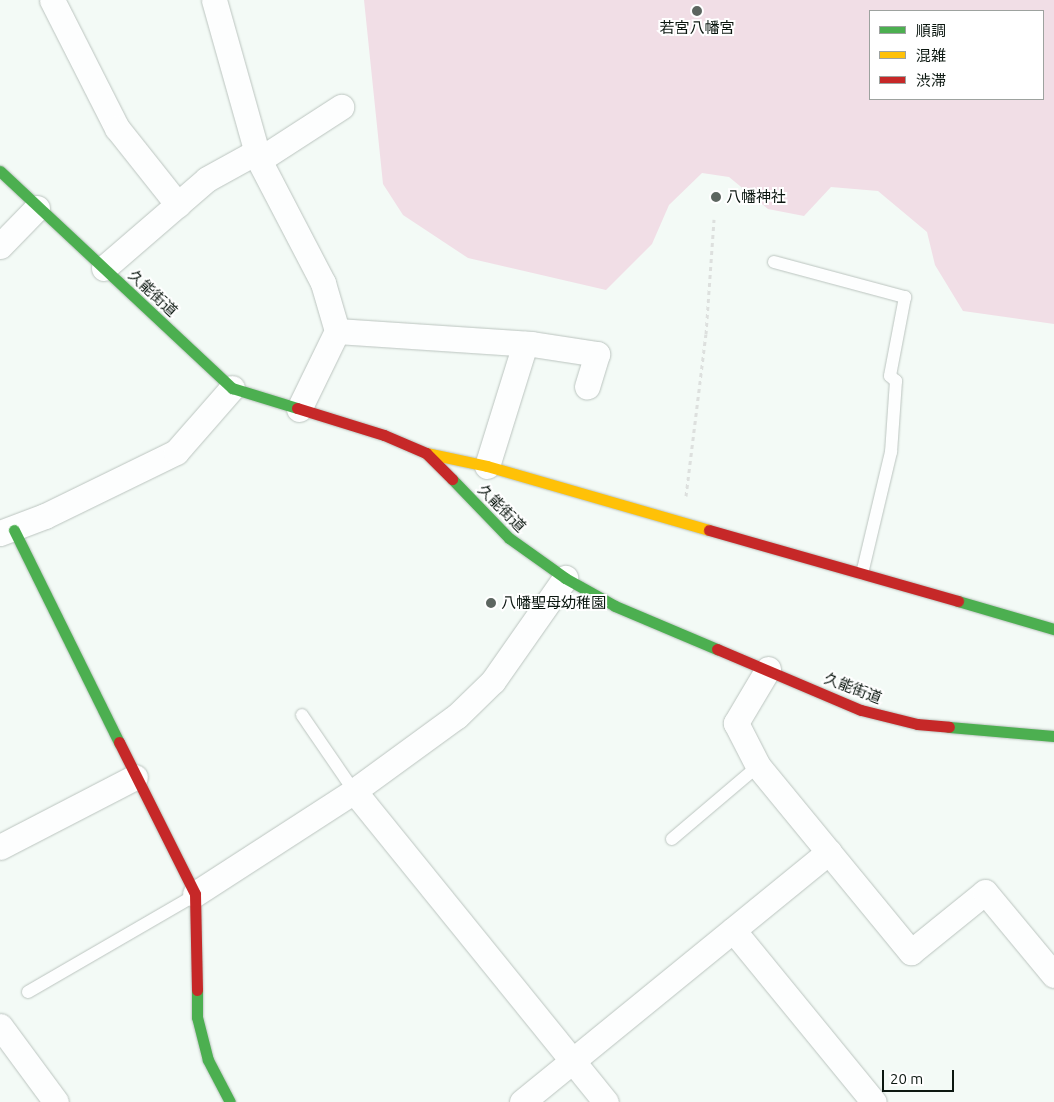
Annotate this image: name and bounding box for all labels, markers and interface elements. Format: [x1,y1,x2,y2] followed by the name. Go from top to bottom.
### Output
[691,5,703,17] marker: 若宮八幡宮
[869,10,1044,100] legend
[660,19,734,37] place label: 若宮八幡宮
[916,22,946,39] text: 順調
[916,47,946,64] text: 混雑
[916,72,946,89] text: 渋滞
[726,188,786,206] place label: 八幡神社
[710,191,722,203] marker: 八幡神社
[125,266,181,320] street label: 久能街道
[474,480,530,536] street label: 久能街道
[501,594,606,612] place label: 八幡聖母幼稚園
[485,597,497,609] marker: 八幡聖母幼稚園
[822,669,884,707] street label: 久能街道
[884,1060,956,1092] scale bar
[890,1070,923,1087] text: 20 m

